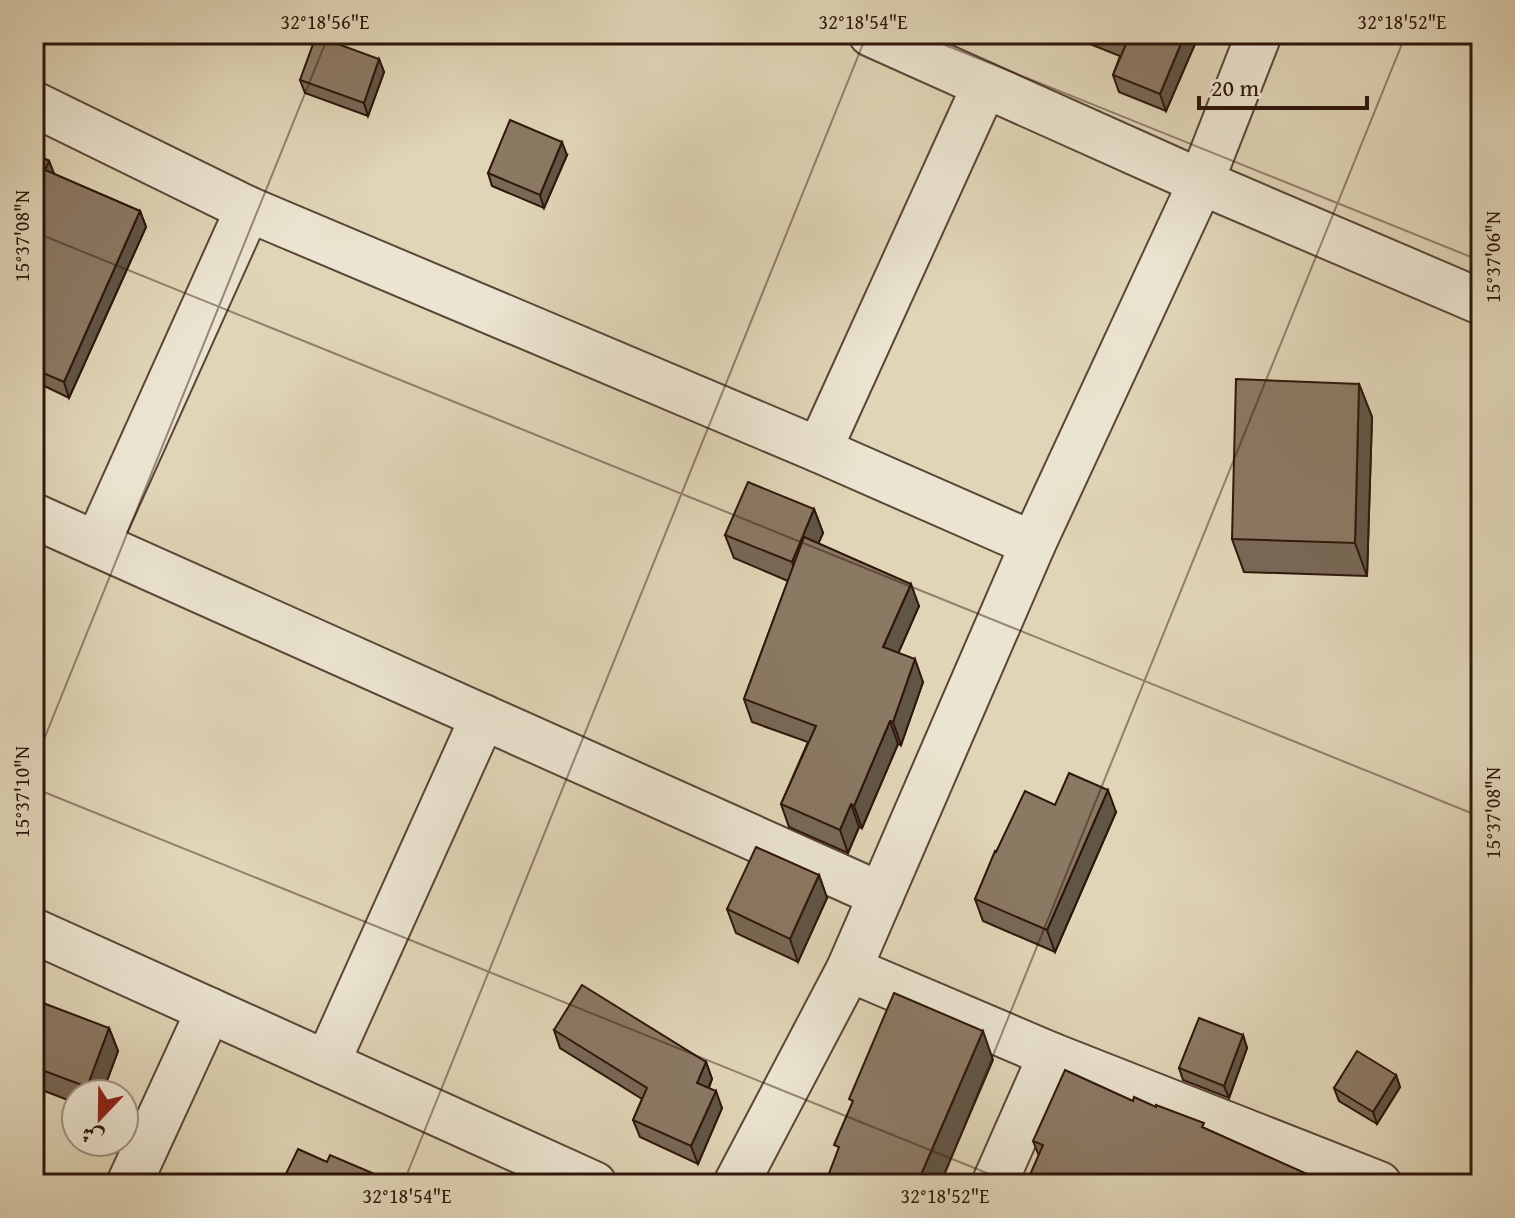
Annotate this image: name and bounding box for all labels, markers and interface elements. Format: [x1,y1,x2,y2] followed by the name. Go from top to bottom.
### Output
[281,7,369,36] text: 32°18'56"E
[819,7,907,36] text: 32°18'54"E
[1358,7,1446,36] text: 32°18'52"E
[1199,60,1367,110] scale bar
[1211,70,1259,105] text: 20 m
[7,190,36,282] text: 15°37'08"N
[1478,211,1507,303] text: 15°37'06"N
[7,746,36,838] text: 15°37'10"N
[1478,767,1507,859] text: 15°37'08"N
[60,1078,140,1158] north arrow
[76,1118,109,1155] text: ش
[363,1181,451,1210] text: 32°18'54"E
[901,1181,989,1210] text: 32°18'52"E

